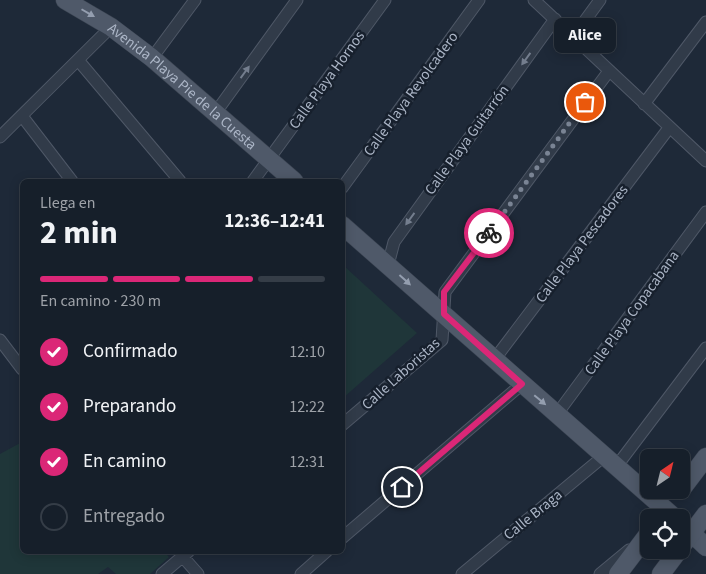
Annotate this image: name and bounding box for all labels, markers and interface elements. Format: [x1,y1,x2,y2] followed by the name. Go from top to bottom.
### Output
[82,9,95,18] one-way arrow
[554,17,616,52] callout: Alice
[103,18,261,155] street label: Avenida Playa Pie de la Cuesta
[568,24,602,46] text: Alice
[284,26,370,134] street label: Calle Playa Hornos
[359,27,463,161] street label: Calle Playa Revolcadero
[521,52,531,66] one-way arrow
[240,66,250,79] one-way arrow
[420,81,514,199] street label: Calle Playa Guitarrón
[564,81,606,123] pin
[571,88,599,116] icon: bag
[531,181,633,307] street label: Calle Playa Pescadores
[40,192,95,214] text: Llega en
[224,208,325,235] text: 12:36–12:41
[464,208,514,258] courier
[40,210,118,256] text: 2 min
[405,212,415,226] one-way arrow
[475,219,503,247] icon: bike
[580,246,684,380] street label: Calle Playa Copacabana
[399,274,411,286] one-way arrow
[40,290,161,312] text: En camino · 230 m
[357,333,445,415] street label: Calle Laboristas
[40,338,68,366] icon: check
[83,338,178,365] text: Confirmado
[289,341,325,363] text: 12:10
[40,393,68,421] icon: check
[83,393,176,420] text: Preparando
[534,394,547,405] one-way arrow
[289,396,325,418] text: 12:22
[40,448,68,476] icon: check
[83,448,166,475] text: En camino
[640,449,690,499] north arrow
[640,449,690,559] map controls
[289,451,325,473] text: 12:31
[381,466,423,508] pin
[388,473,416,501] icon: home
[499,485,567,545] street label: Calle Braga
[83,503,165,530] text: Entregado
[640,509,690,559] button: locate

